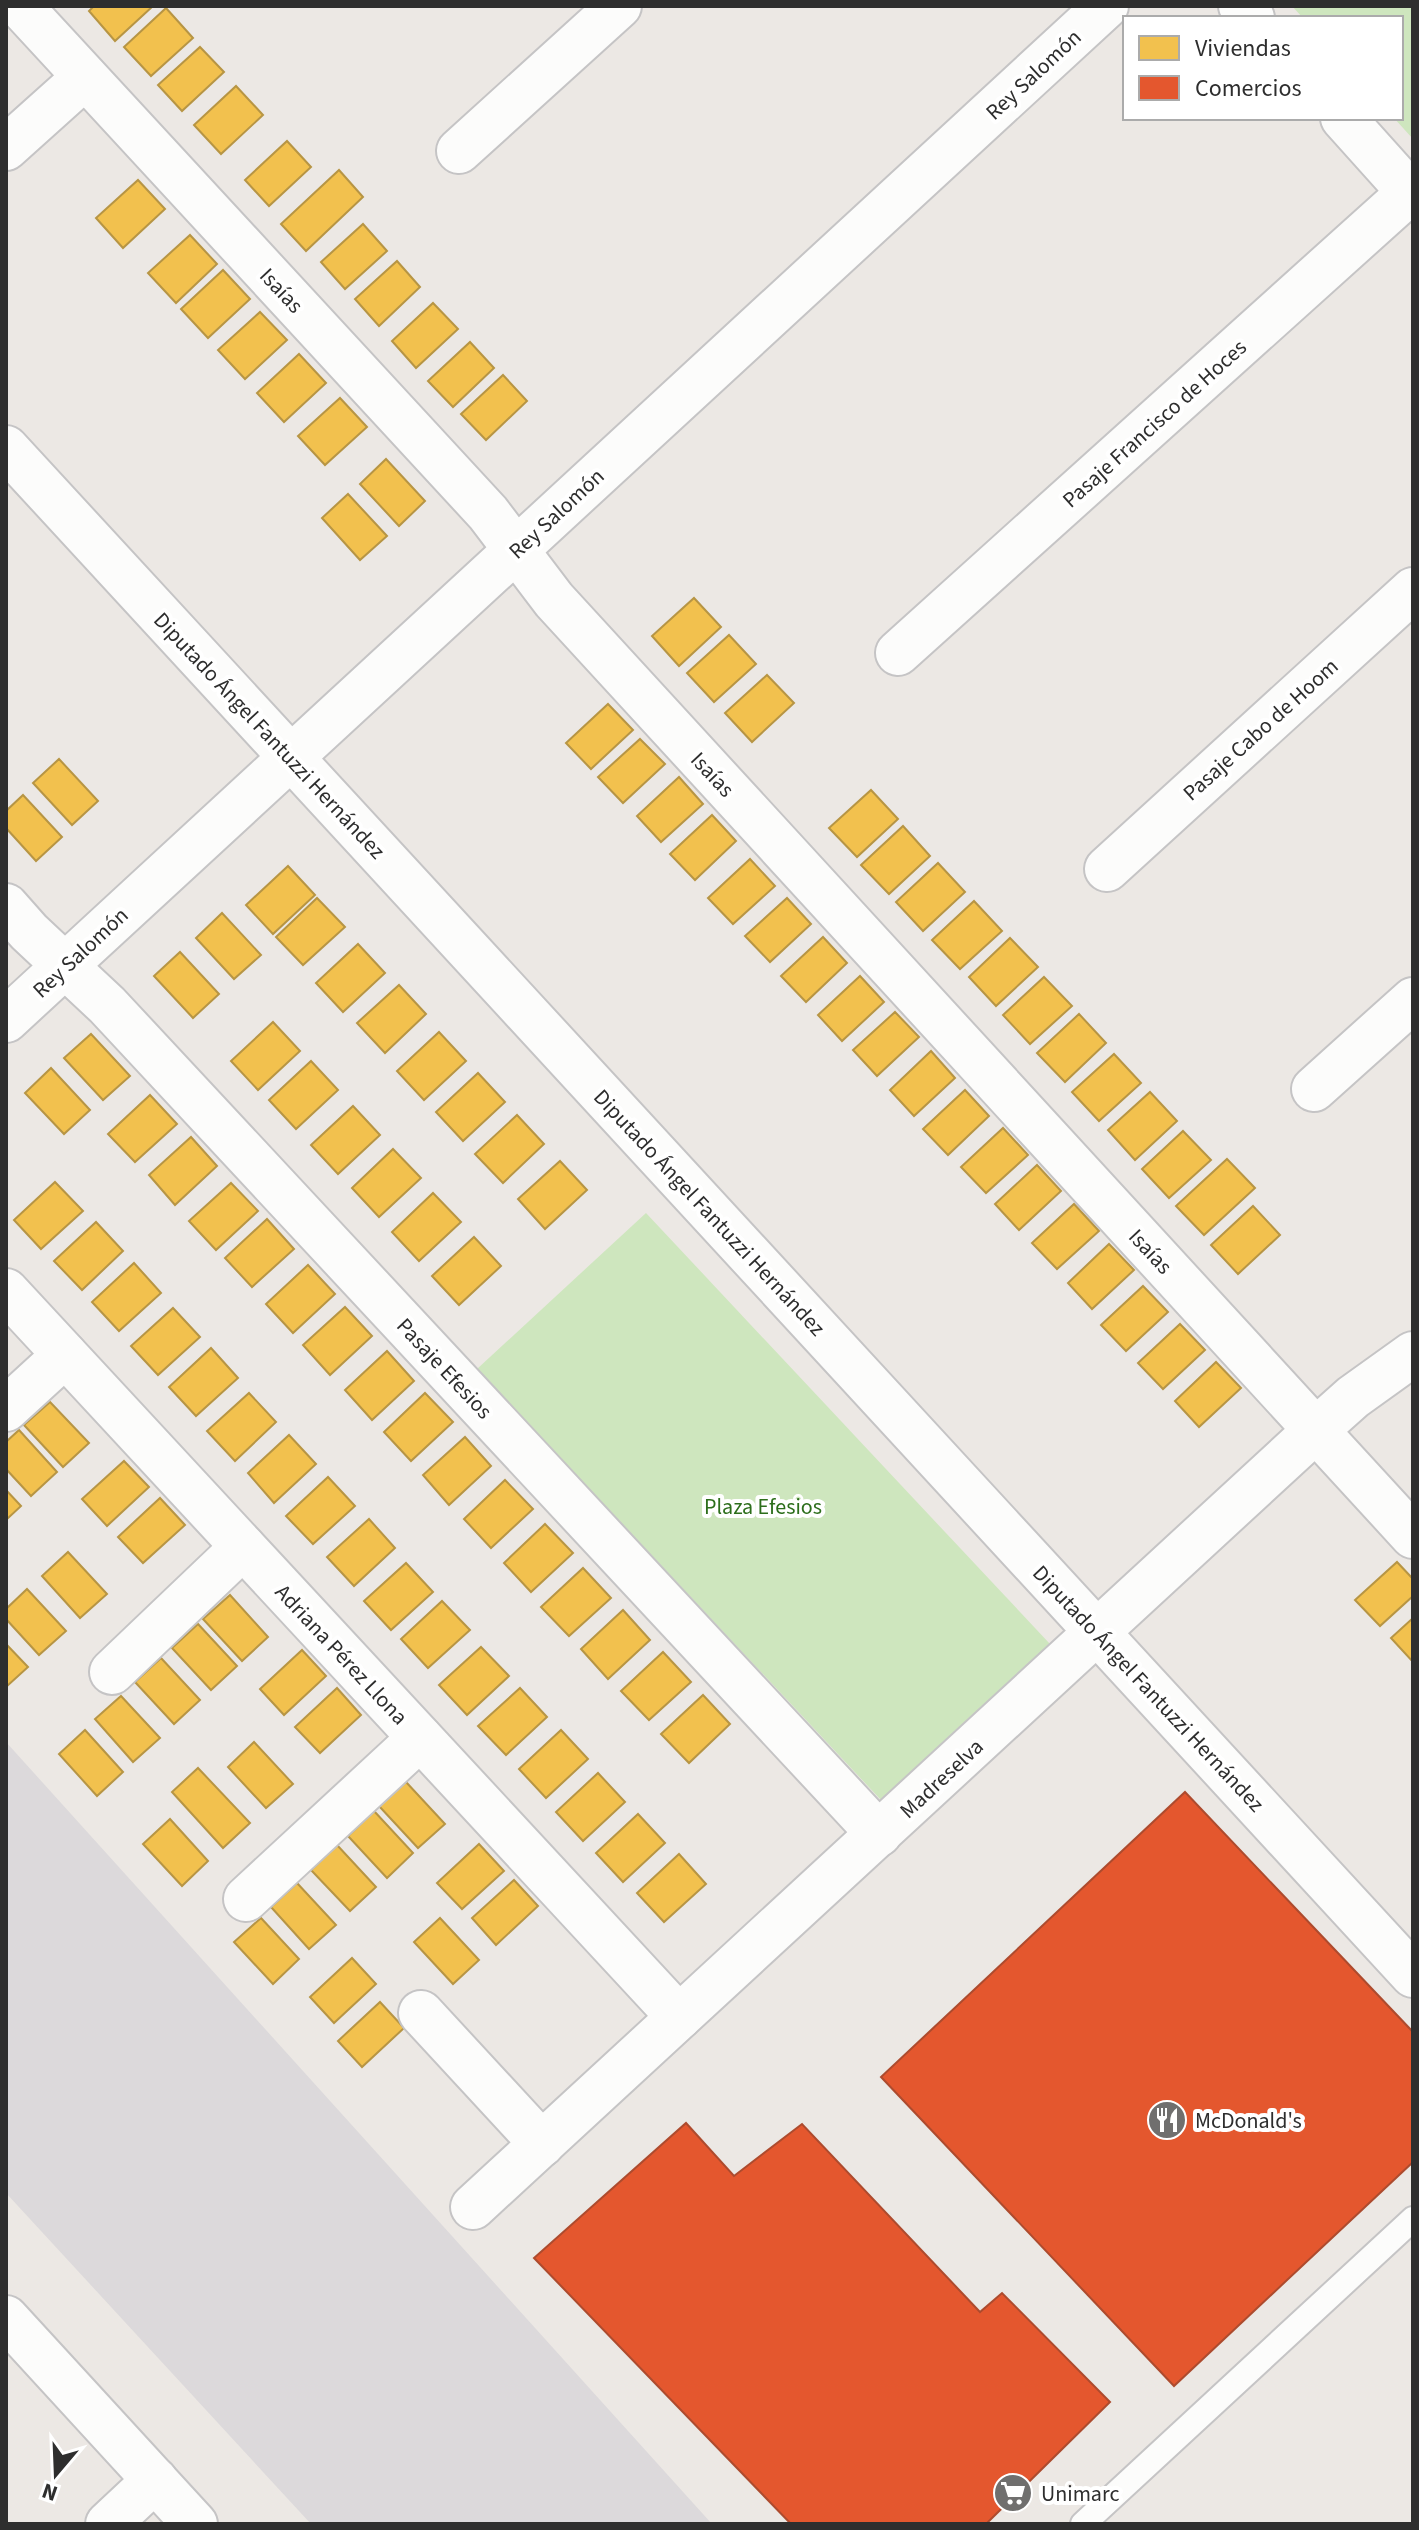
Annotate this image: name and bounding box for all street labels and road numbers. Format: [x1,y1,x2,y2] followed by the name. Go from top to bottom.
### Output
[979,22,1089,128] street label: Rey Salomón
[252,261,311,321] street label: Isaías
[1055,332,1254,515] street label: Pasaje Francisco de Hoces
[502,461,612,567] street label: Rey Salomón
[146,605,393,866] street label: Diputado Ángel Fantuzzi Hernández
[1176,651,1346,808] street label: Pasaje Cabo de Hoom
[683,745,742,805] street label: Isaías
[26,900,136,1006] street label: Rey Salomón
[586,1082,833,1343] street label: Diputado Ángel Fantuzzi Hernández
[1121,1222,1180,1282] street label: Isaías
[389,1311,500,1426] street label: Pasaje Efesios
[1025,1558,1272,1819] street label: Diputado Ángel Fantuzzi Hernández
[267,1577,415,1732] street label: Adriana Pérez Llona
[893,1731,991,1826] street label: Madreselva

